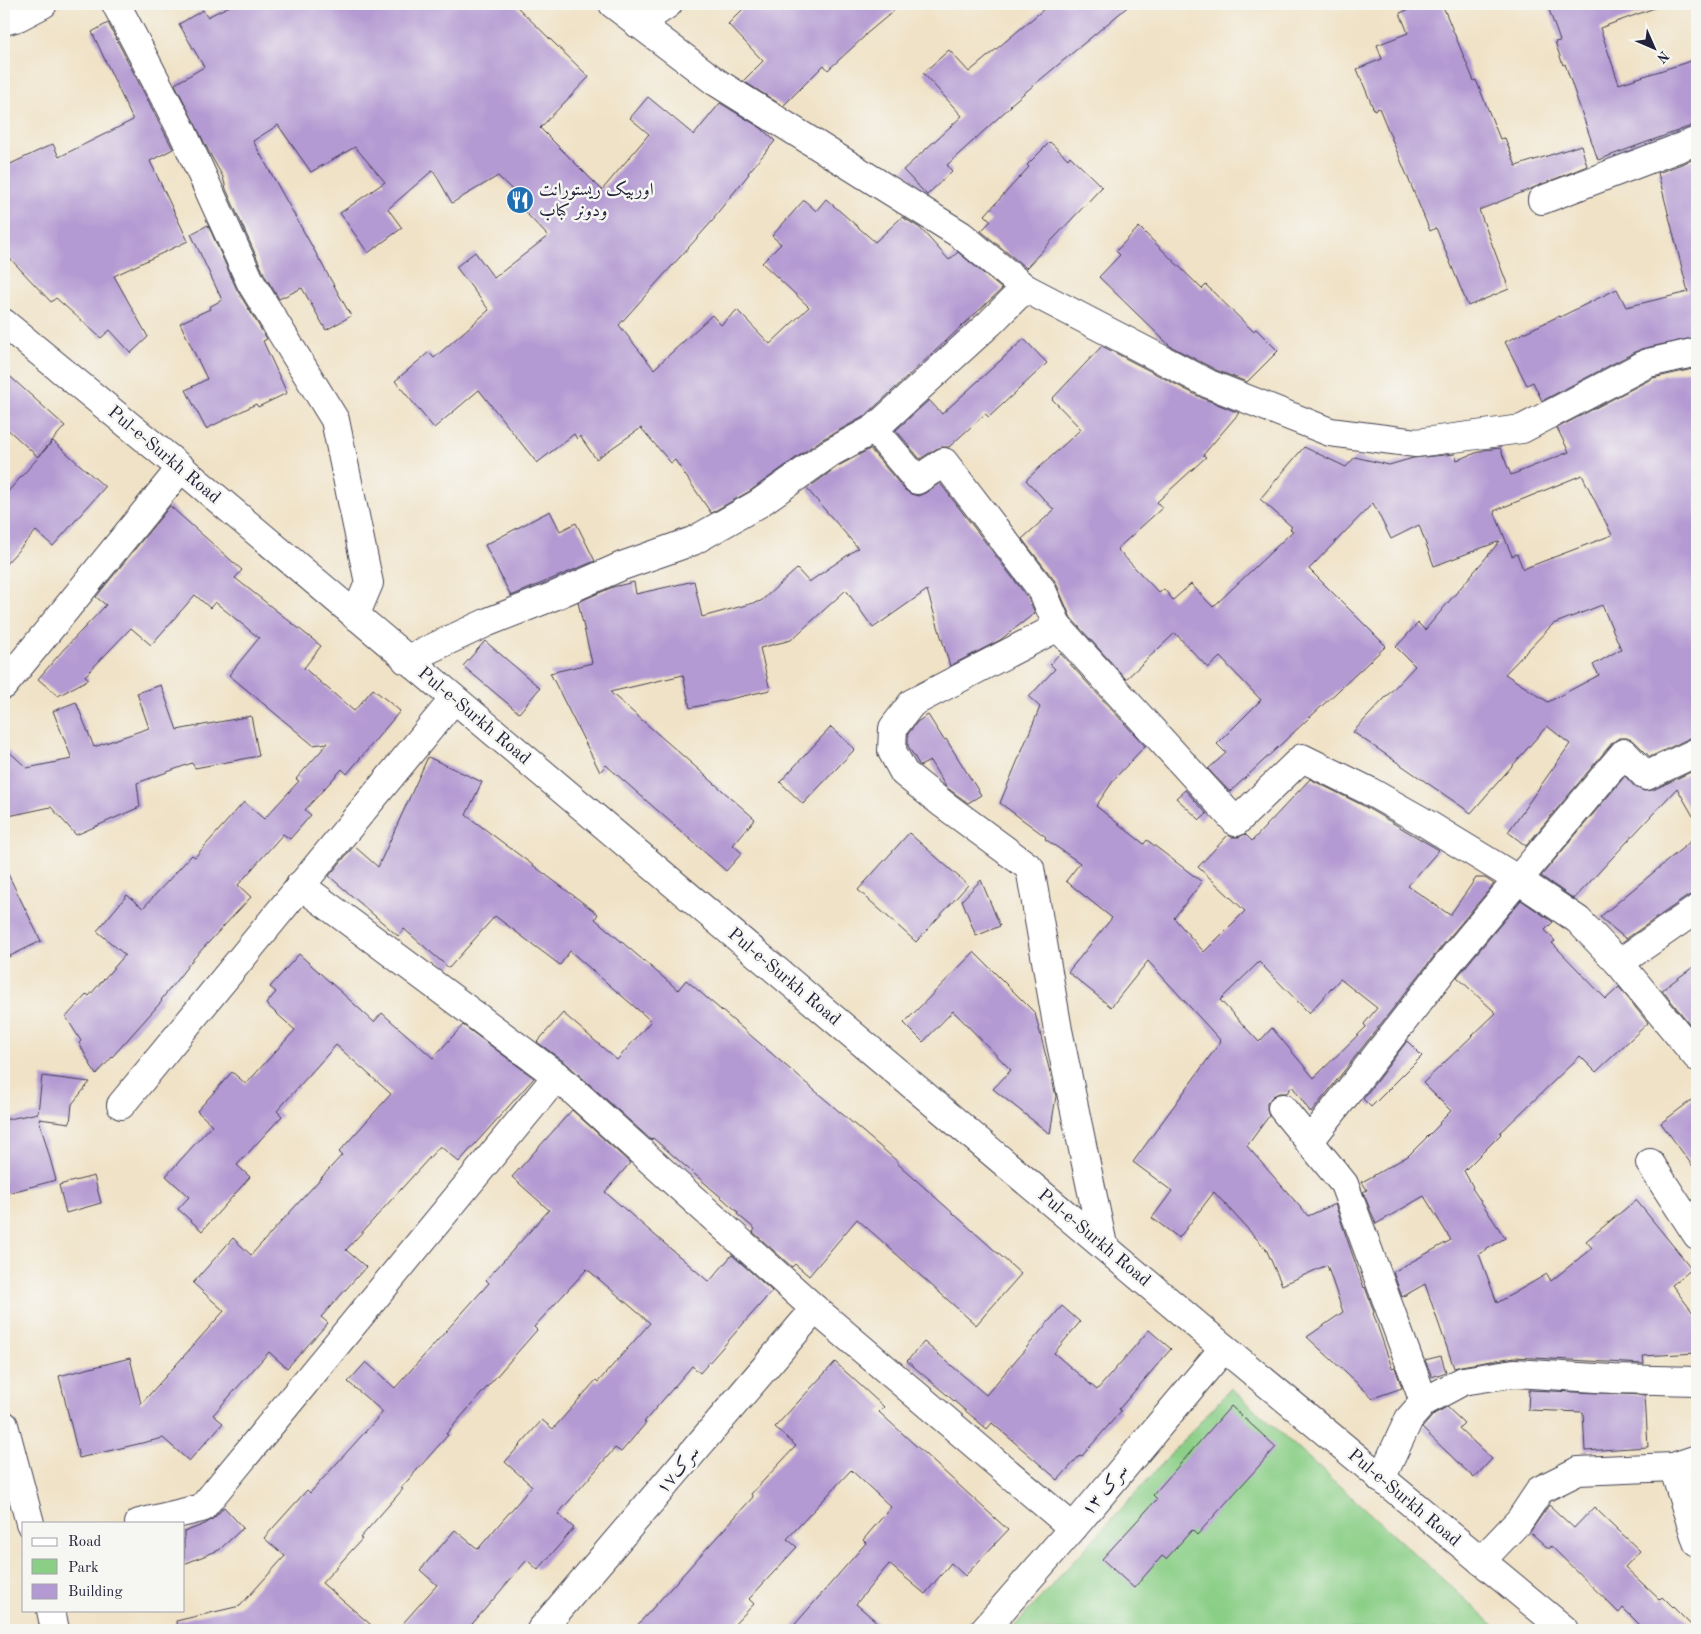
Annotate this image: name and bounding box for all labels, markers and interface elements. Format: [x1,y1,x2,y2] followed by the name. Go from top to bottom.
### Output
[1628,22,1678,72] north arrow
[1654,48,1671,65] text: N
[539,180,654,221] place label: اوربیک ریستورانت ودونر کباب
[505,185,535,215] restaurant icon: اوربیک ریستورانت ودونر کباب
[104,403,224,507] street label: Pul-e-Surkh Road
[414,664,534,768] street label: Pul-e-Surkh Road
[724,925,844,1029] street label: Pul-e-Surkh Road
[1034,1186,1154,1290] street label: Pul-e-Surkh Road
[653,1443,704,1499] street label: سرک۱۷
[1344,1446,1464,1550] street label: Pul-e-Surkh Road
[1078,1461,1133,1521] street label: سرک ۱۳
[22,1522,185,1612] legend
[68,1535,102,1550] text: Road
[68,1561,99,1576] text: Park
[68,1585,123,1600] text: Building

